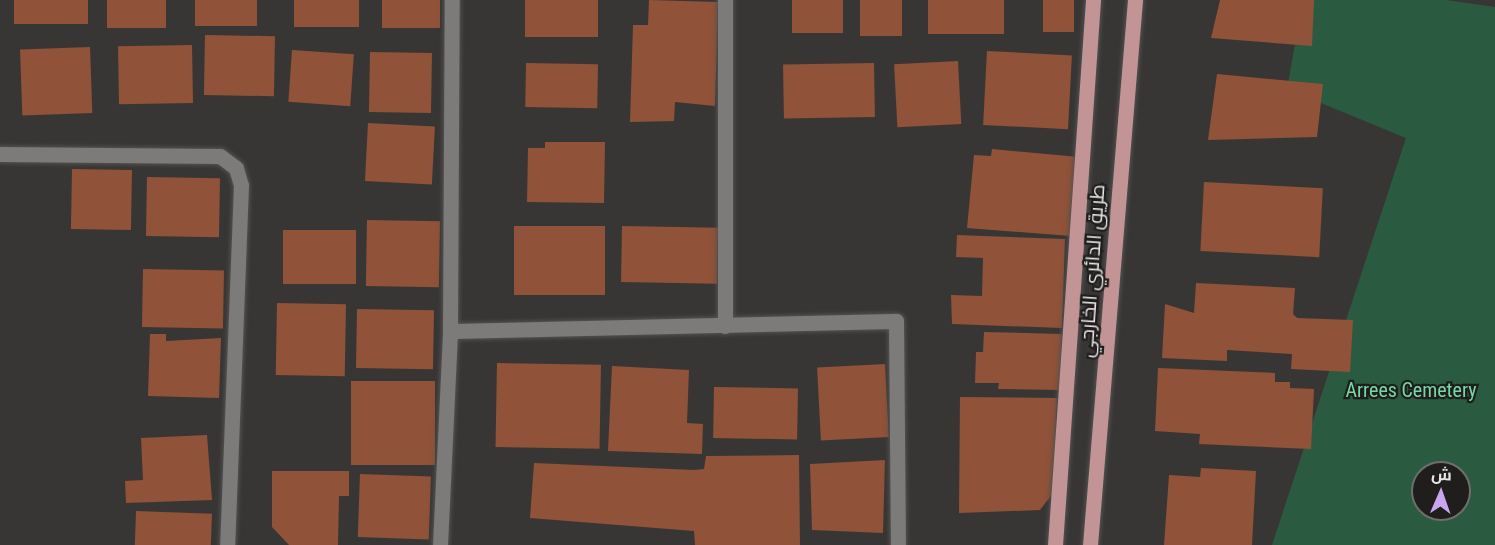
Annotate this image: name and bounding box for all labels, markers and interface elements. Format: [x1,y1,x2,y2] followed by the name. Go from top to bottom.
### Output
[1074,183,1110,359] street label: طريق الدائري الخارجي
[1345,378,1477,402] park label: Arrees Cemetery
[1411,461,1471,521] north arrow
[1431,465,1452,484] text: ش

